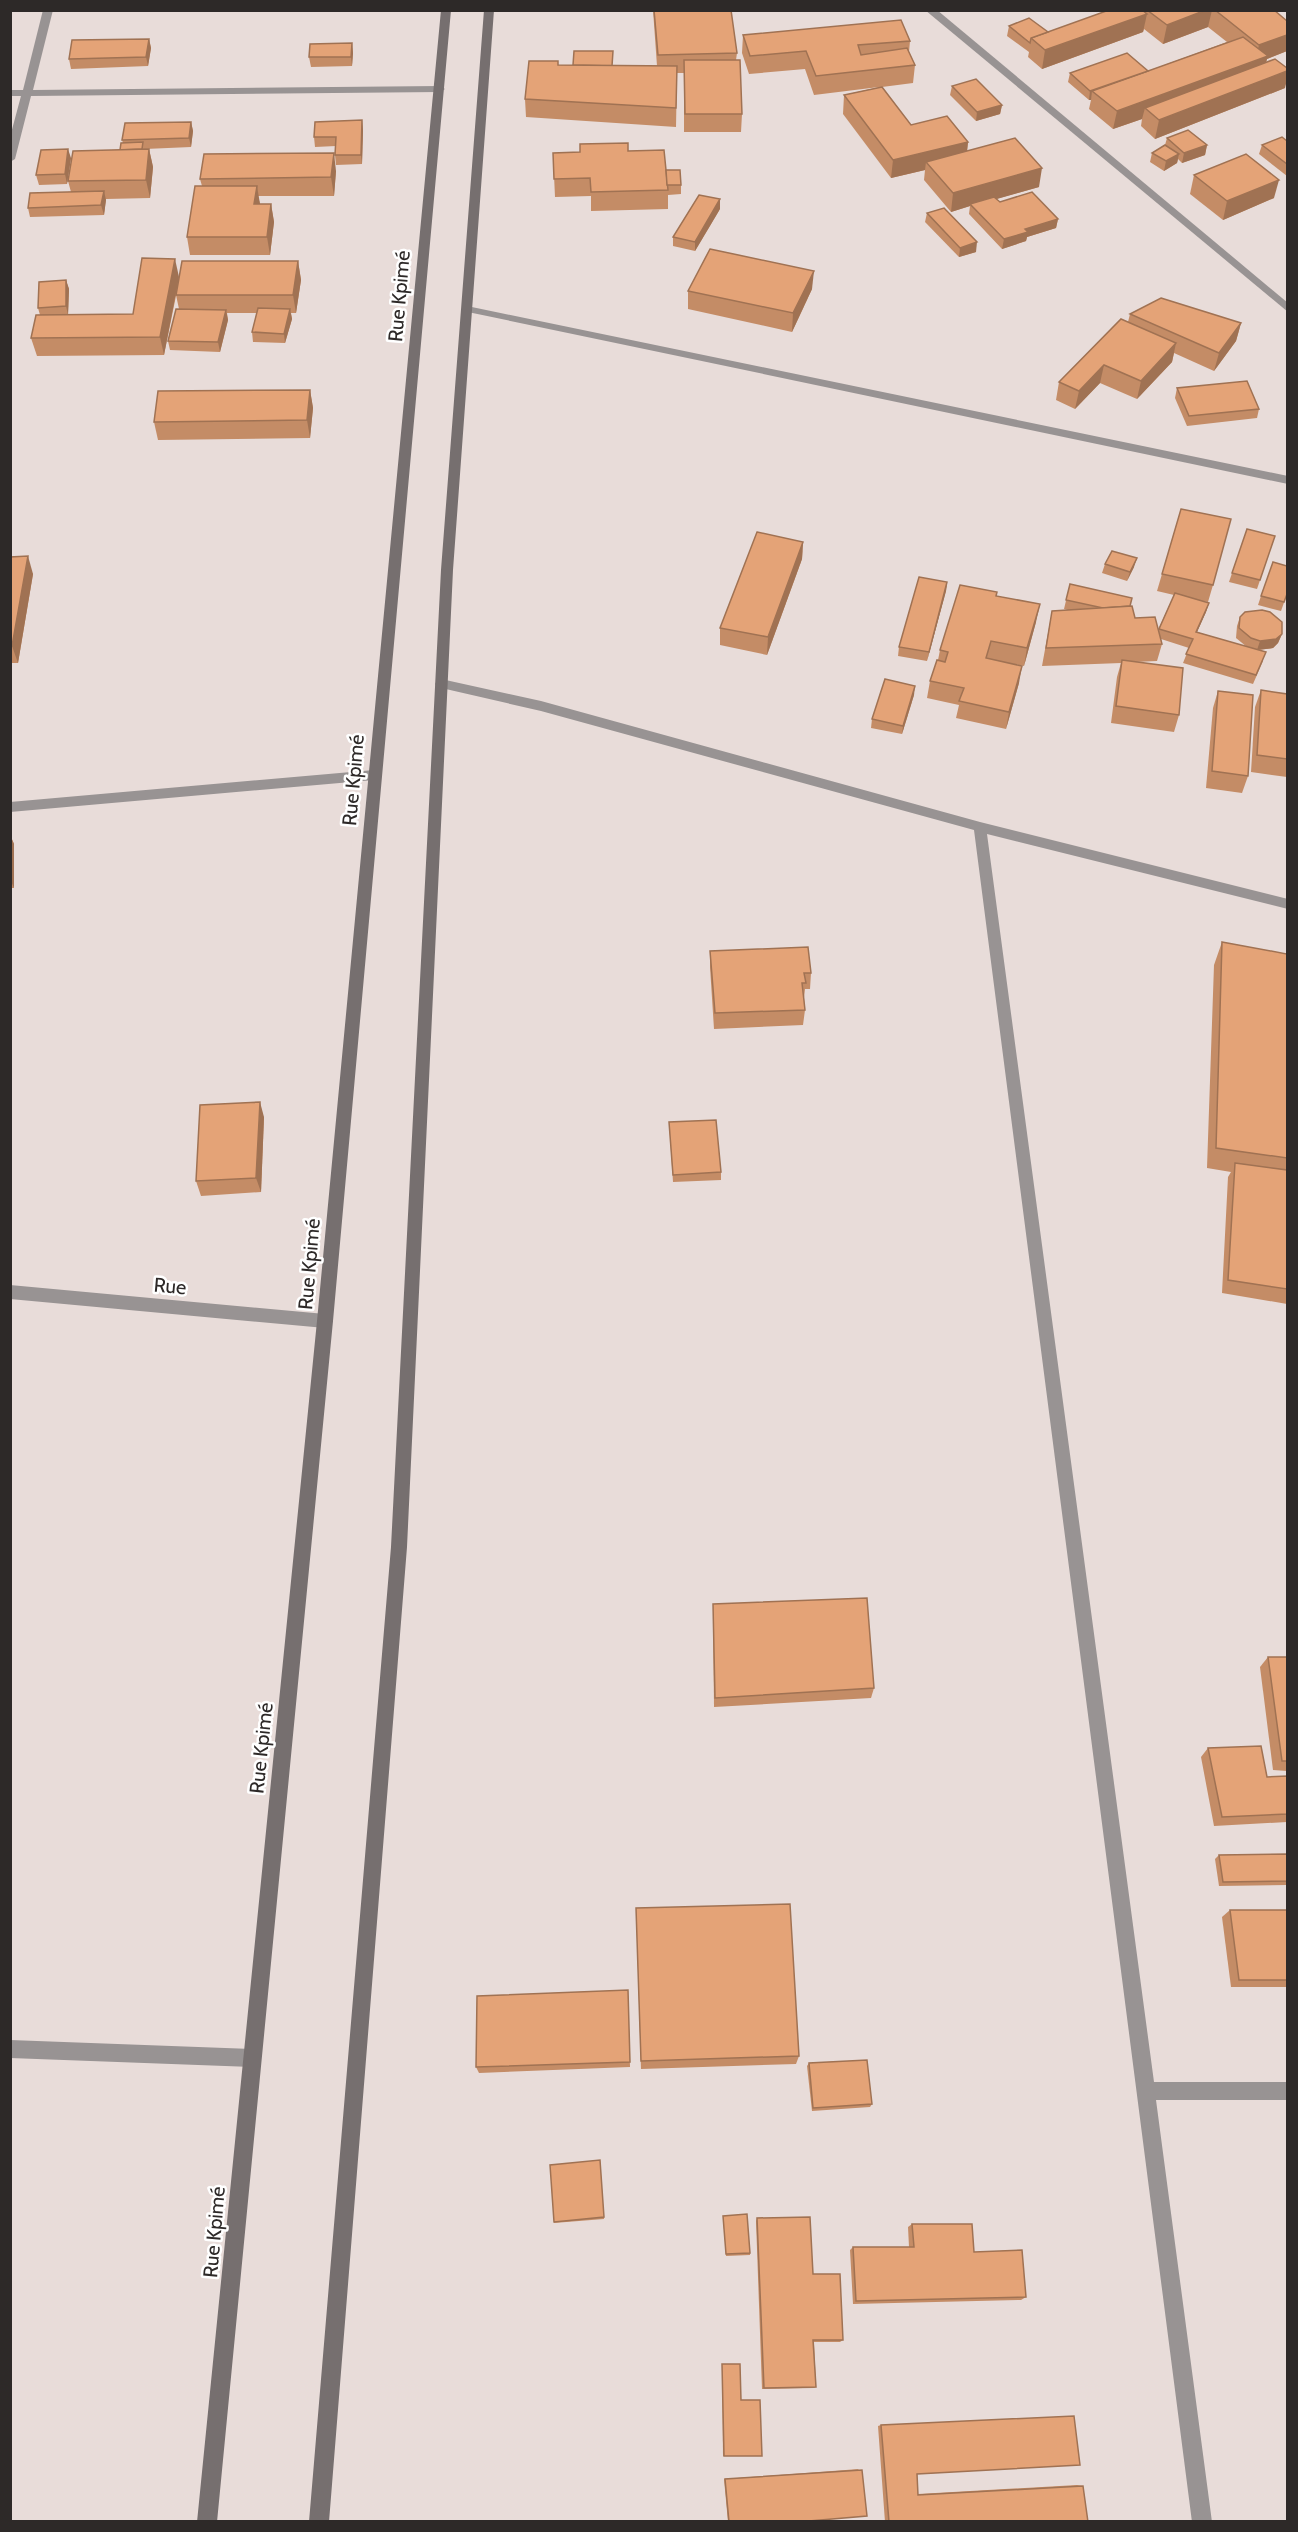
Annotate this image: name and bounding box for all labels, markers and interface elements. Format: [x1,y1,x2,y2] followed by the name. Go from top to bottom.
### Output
[383,249,415,343] street label: Rue Kpimé
[337,733,369,827] street label: Rue Kpimé
[293,1217,325,1311] street label: Rue Kpimé
[153,1273,187,1299] street label: Rue
[244,1701,278,1795] street label: Rue Kpimé
[198,2185,230,2279] street label: Rue Kpimé

